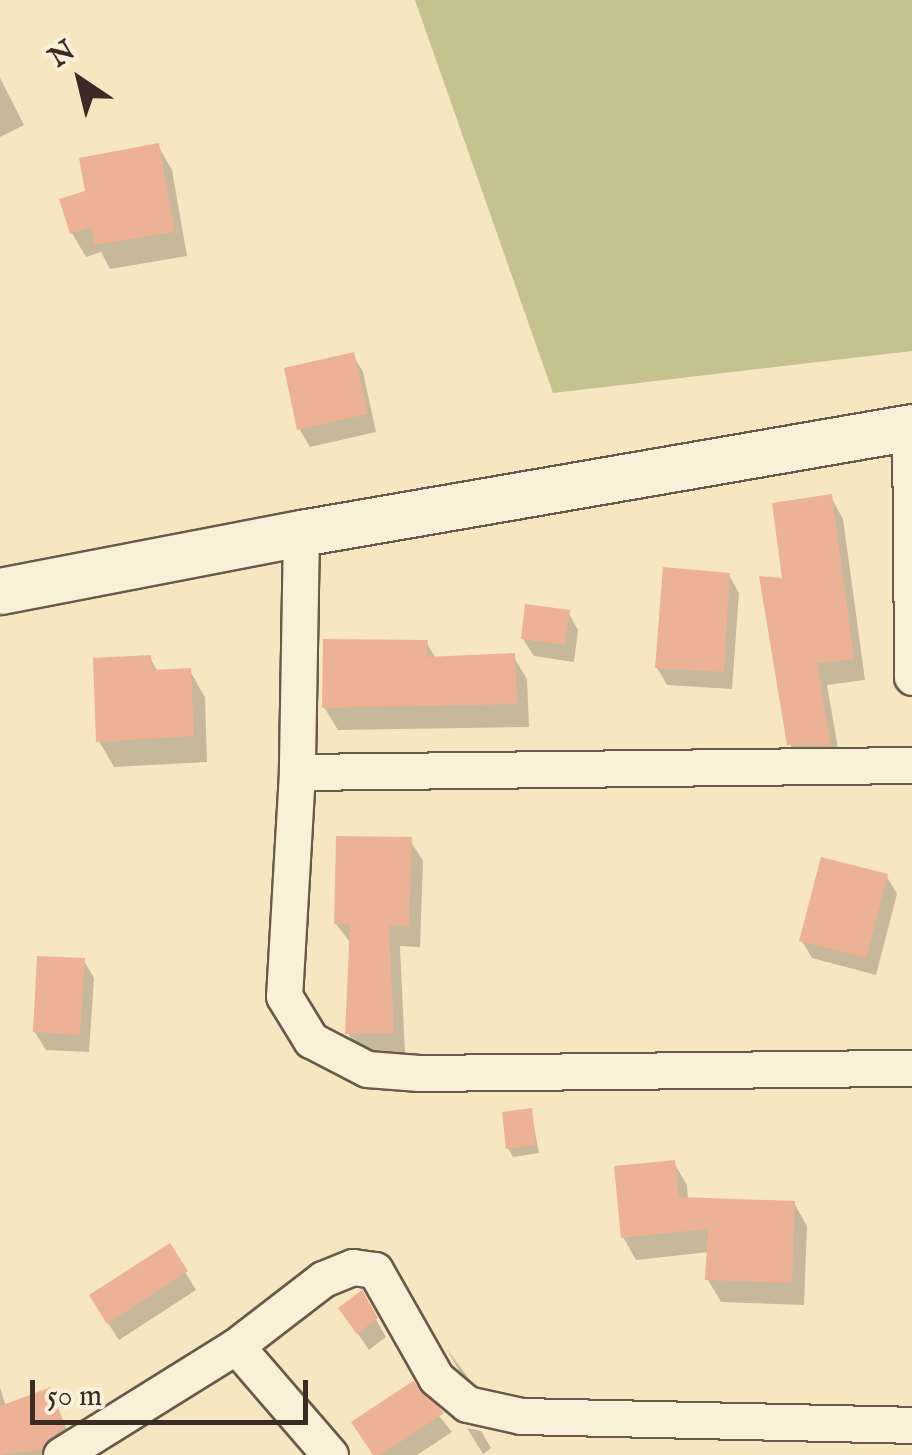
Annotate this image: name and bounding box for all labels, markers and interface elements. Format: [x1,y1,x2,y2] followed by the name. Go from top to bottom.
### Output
[30,30,130,130] north arrow
[43,34,82,76] text: N
[35,1360,312,1422] scale bar
[47,1378,102,1416] text: 50 m

